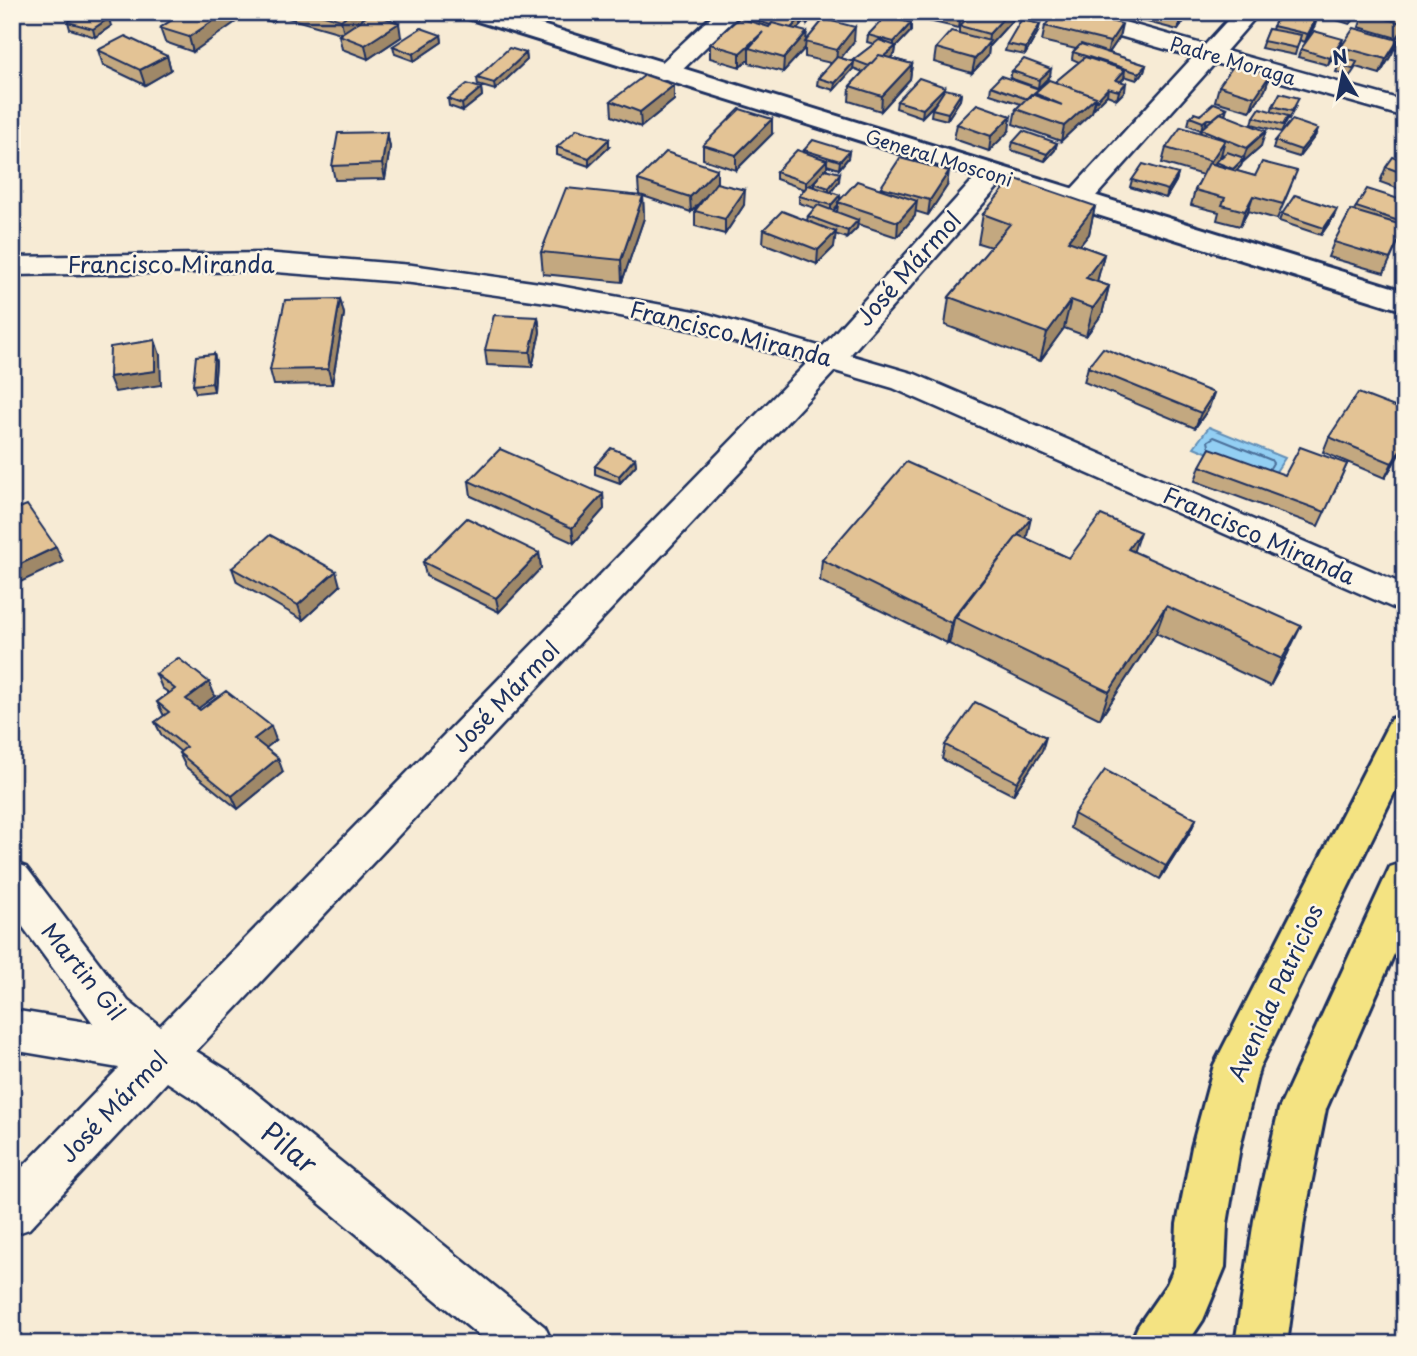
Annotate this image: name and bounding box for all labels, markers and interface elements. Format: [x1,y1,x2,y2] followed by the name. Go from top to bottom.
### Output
[1167,29,1299,91] street label: Padre Moraga
[1308,38,1378,108] north arrow
[1330,41,1350,71] text: N
[862,121,1016,193] street label: General Mosconi
[847,203,969,333] street label: José Mármol
[67,246,275,281] street label: Francisco Miranda
[627,291,836,375] street label: Francisco Miranda
[1158,477,1361,593] street label: Francisco Miranda
[442,632,567,760] street label: José Mármol
[1218,898,1331,1087] street label: Avenida Patricios
[34,915,135,1027] street label: Martin Gil
[50,1042,175,1170] street label: José Mármol
[252,1110,328,1184] street label: Pilar

